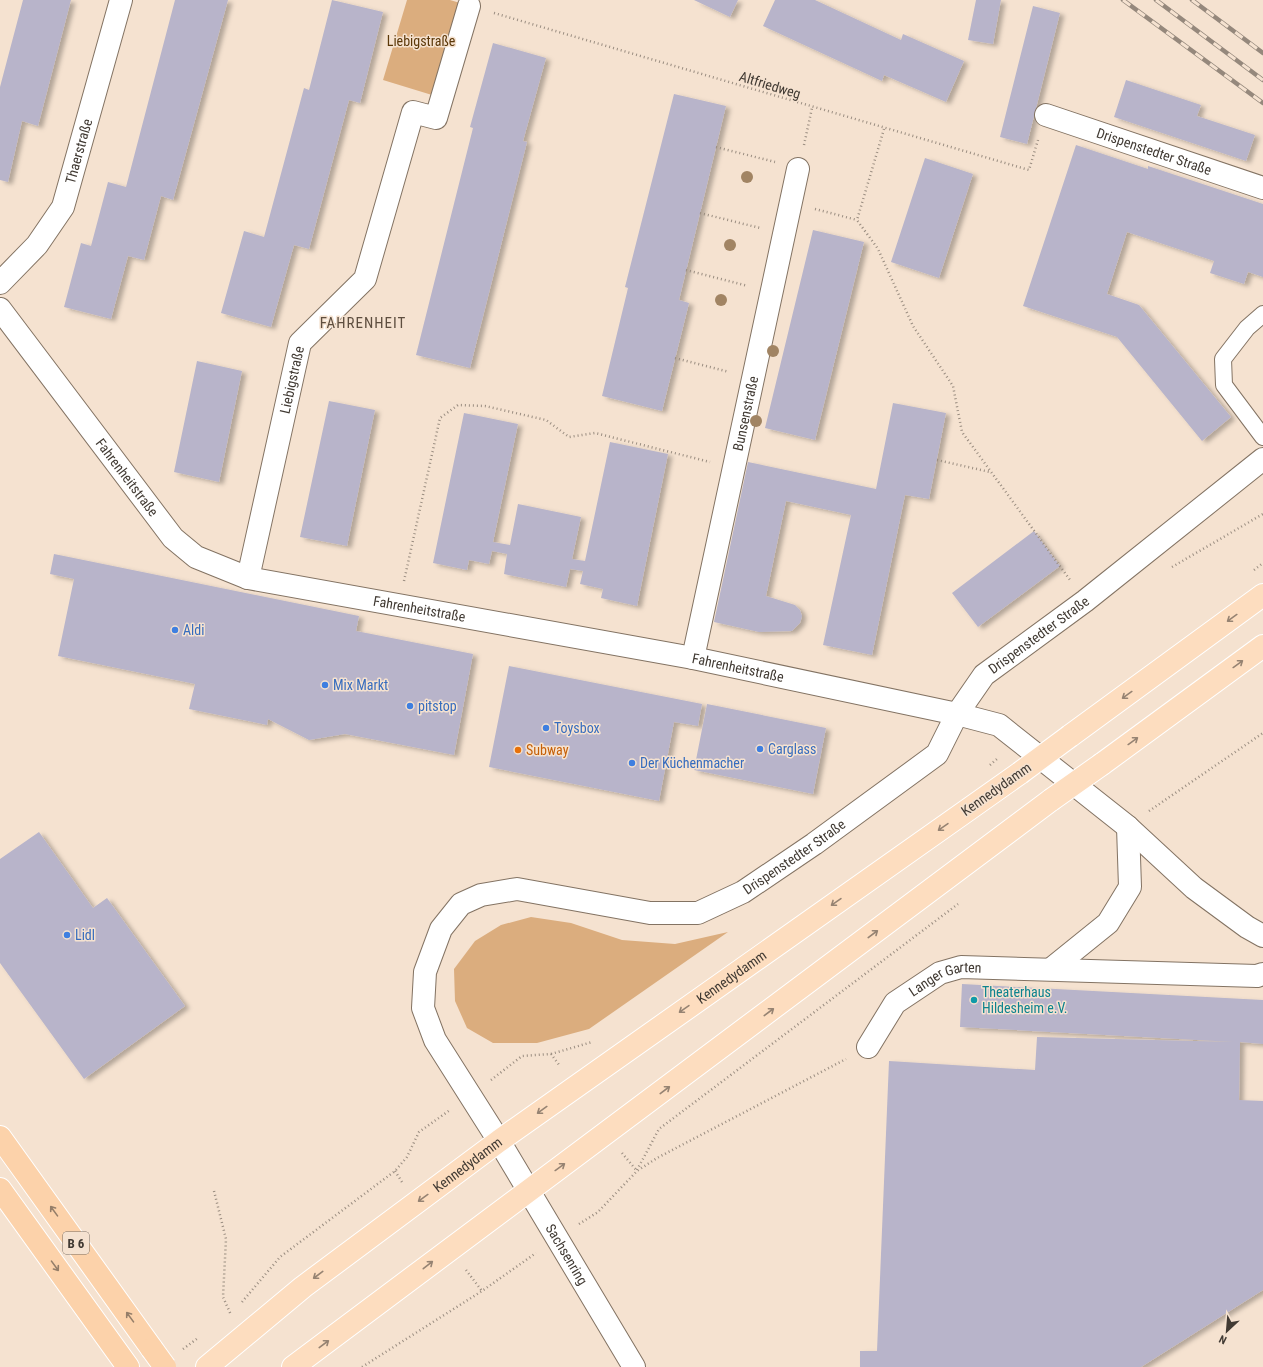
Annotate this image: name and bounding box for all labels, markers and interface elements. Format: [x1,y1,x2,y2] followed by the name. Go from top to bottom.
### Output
[387,33,456,49] park label: Liebigstraße
[737,68,803,102] street label: Altfriedweg
[62,117,95,186] street label: Thaerstraße
[1094,125,1214,178] street label: Drispenstedter Straße
[320,314,406,332] district label: FAHRENHEIT
[277,344,307,415] street label: Liebigstraße
[730,374,761,452] street label: Bunsenstraße
[93,435,162,520] street label: Fahrenheitstraße
[372,593,467,625] street label: Fahrenheitstraße
[985,593,1092,677] street label: Drispenstedter Straße
[1226,614,1237,622] one-way arrow
[183,622,204,638] place label: Aldi
[170,625,180,635] marker: Aldi
[691,650,786,685] street label: Fahrenheitstraße
[1232,660,1243,668] one-way arrow
[333,677,388,693] place label: Mix Markt
[320,680,330,690] marker: Mix Markt
[1121,691,1132,699] one-way arrow
[418,698,457,714] place label: pitstop
[405,701,415,711] marker: pitstop
[554,720,600,736] place label: Toysbox
[541,723,551,733] marker: Toysbox
[1127,737,1138,745] one-way arrow
[768,741,816,757] place label: Carglass
[526,742,569,758] place label: Subway
[755,744,765,754] marker: Carglass
[513,745,523,755] marker: Subway
[640,755,744,771] place label: Der Küchenmacher
[627,758,637,768] marker: Der Küchenmacher
[958,759,1034,819] street label: Kennedydamm
[740,816,849,898] street label: Drispenstedter Straße
[937,823,948,831] one-way arrow
[831,898,842,906] one-way arrow
[75,927,95,943] place label: Lidl
[62,930,72,940] marker: Lidl
[867,930,878,938] one-way arrow
[694,947,769,1007] street label: Kennedydamm
[906,959,982,1000] street label: Langer Garten
[982,984,1068,1016] place label: Theaterhaus Hildesheim e.V.
[969,995,979,1005] marker: Theaterhaus Hildesheim e.V.
[679,1005,690,1013] one-way arrow
[763,1008,774,1016] one-way arrow
[659,1086,670,1094] one-way arrow
[537,1106,548,1114] one-way arrow
[430,1134,505,1195] street label: Kennedydamm
[555,1163,566,1171] one-way arrow
[417,1194,428,1202] one-way arrow
[50,1206,58,1217] one-way arrow
[542,1221,591,1288] street label: Sachsenring
[63,1232,89,1254] road number: B 6
[51,1261,60,1272] one-way arrow
[422,1261,433,1269] one-way arrow
[313,1271,324,1280] one-way arrow
[1207,1311,1247,1351] north arrow
[125,1312,134,1323] one-way arrow
[1217,1332,1229,1347] text: N
[319,1340,330,1348] one-way arrow

